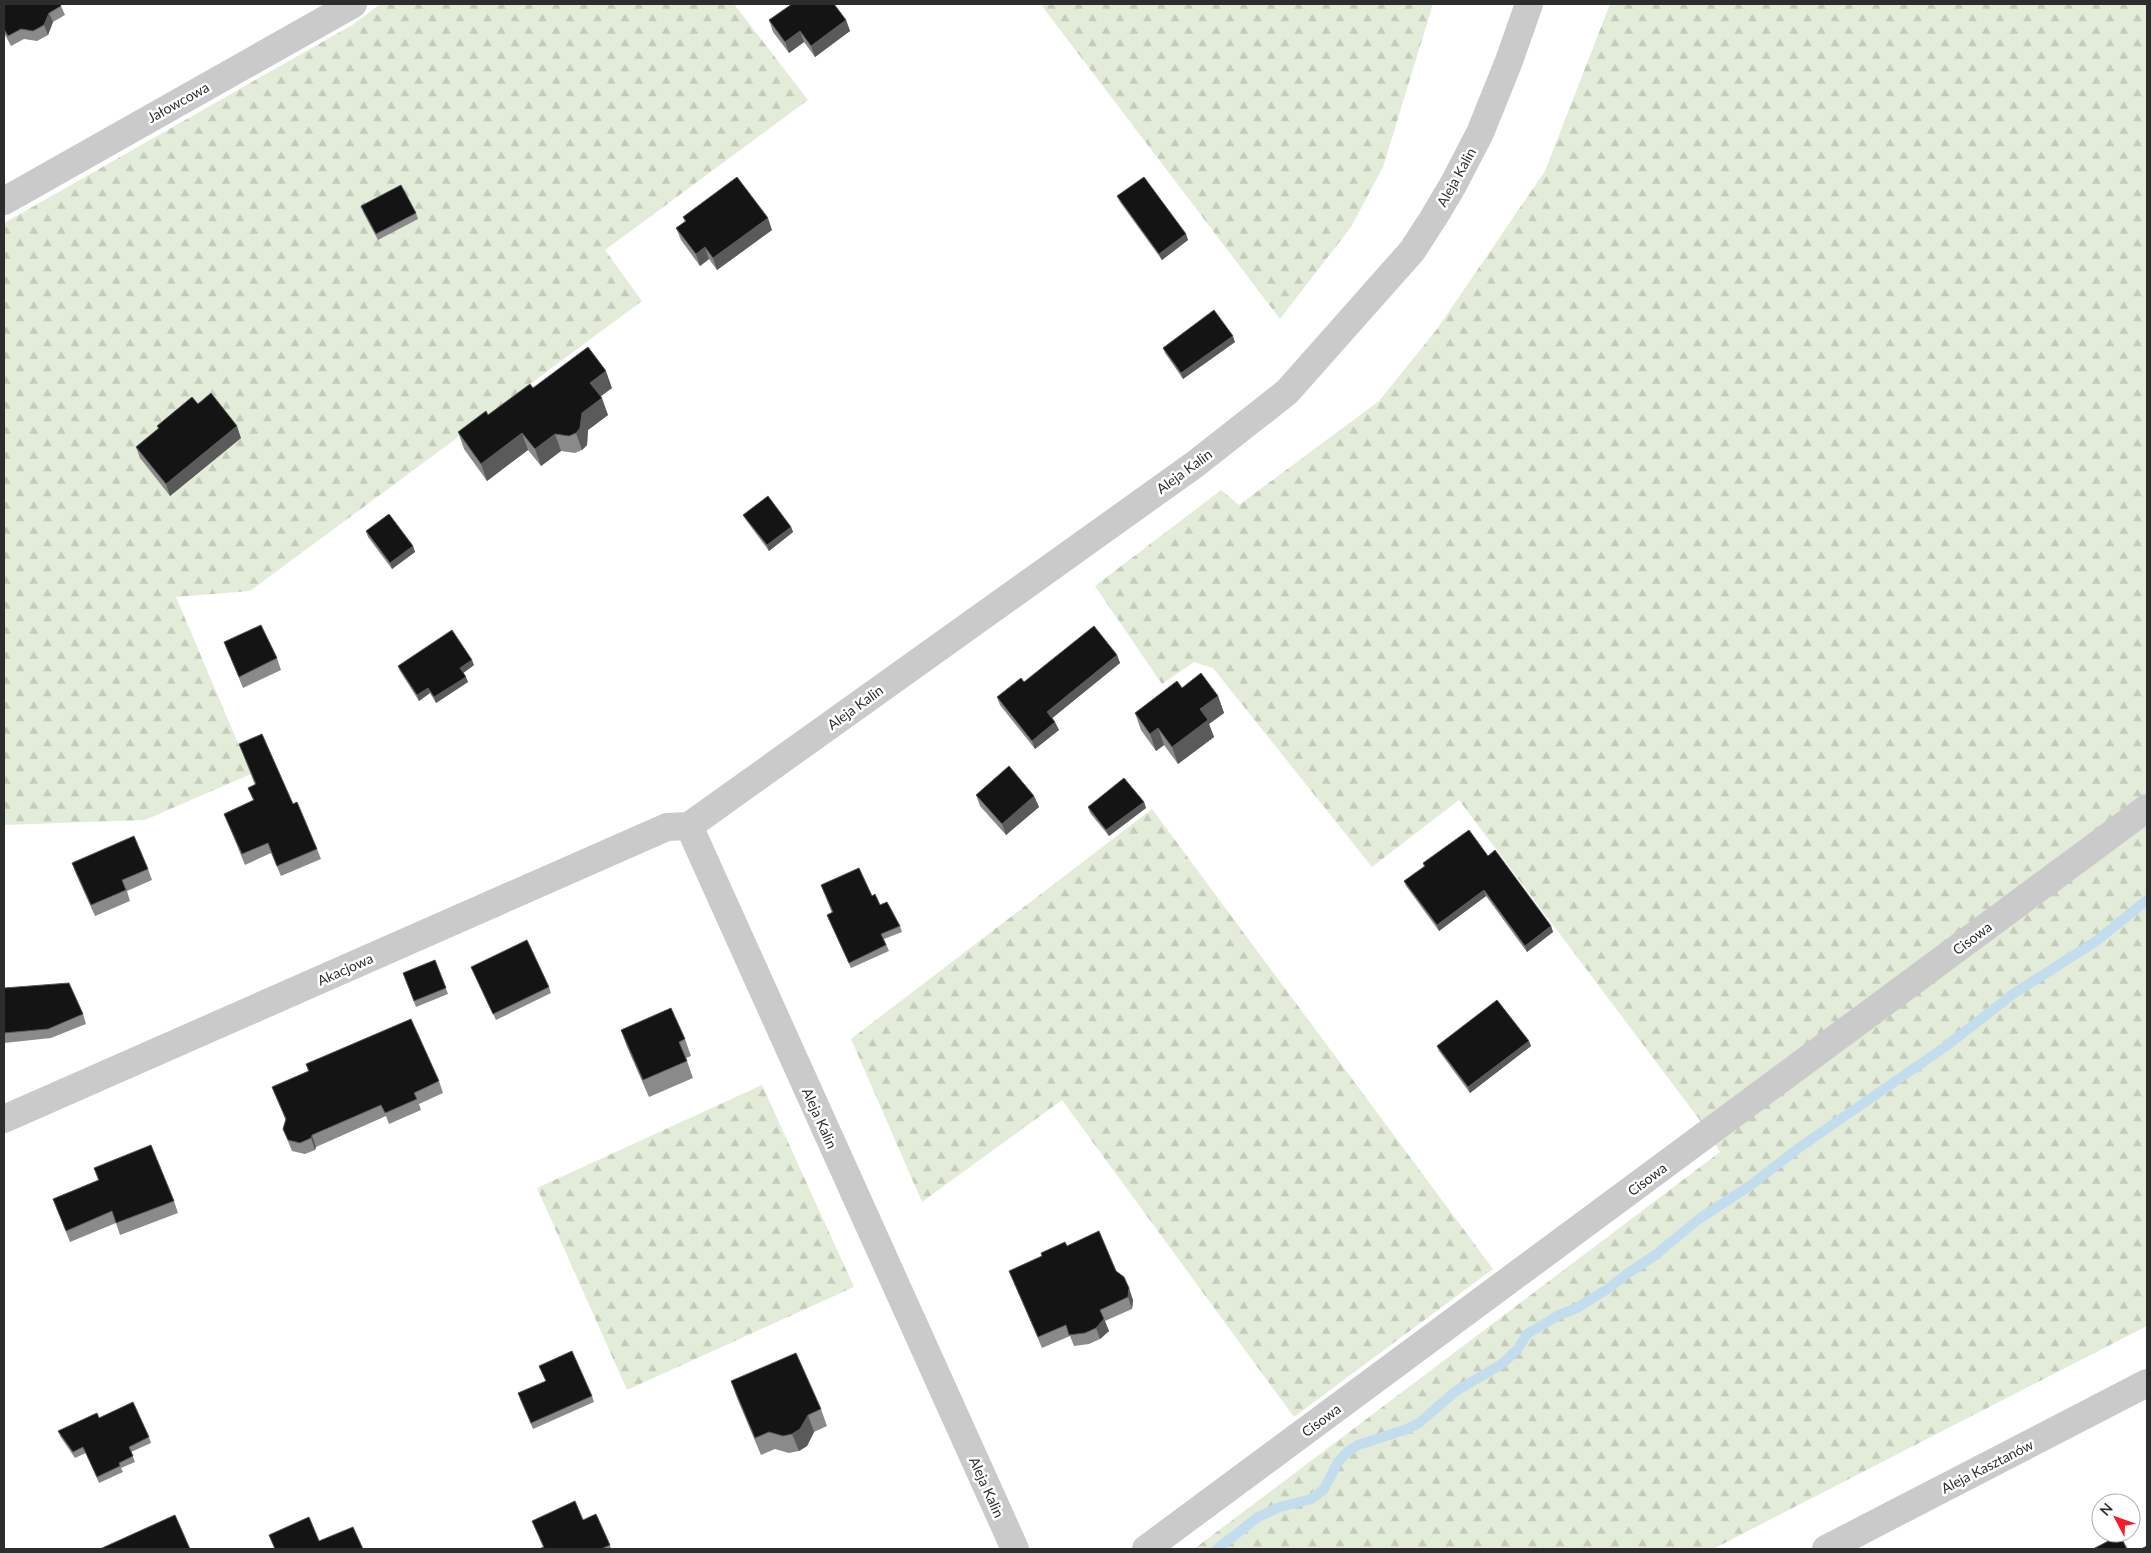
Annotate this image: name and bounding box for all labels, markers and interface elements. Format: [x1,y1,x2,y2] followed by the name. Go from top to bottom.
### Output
[144,78,212,126] street label: Jałowcowa
[1433,145,1479,209] street label: Aleja Kalin
[1153,445,1215,497] street label: Aleja Kalin
[824,681,886,733] street label: Aleja Kalin
[1949,918,1995,958] street label: Cisowa
[314,949,376,989] street label: Akacjowa
[799,1085,841,1151] street label: Aleja Kalin
[1624,1159,1670,1199] street label: Cisowa
[1298,1400,1344,1440] street label: Cisowa
[1938,1435,2036,1497] street label: Aleja Kasztanów
[966,1454,1008,1520] street label: Aleja Kalin
[2091,1493,2141,1543] north arrow
[2096,1499,2116,1519] text: N

